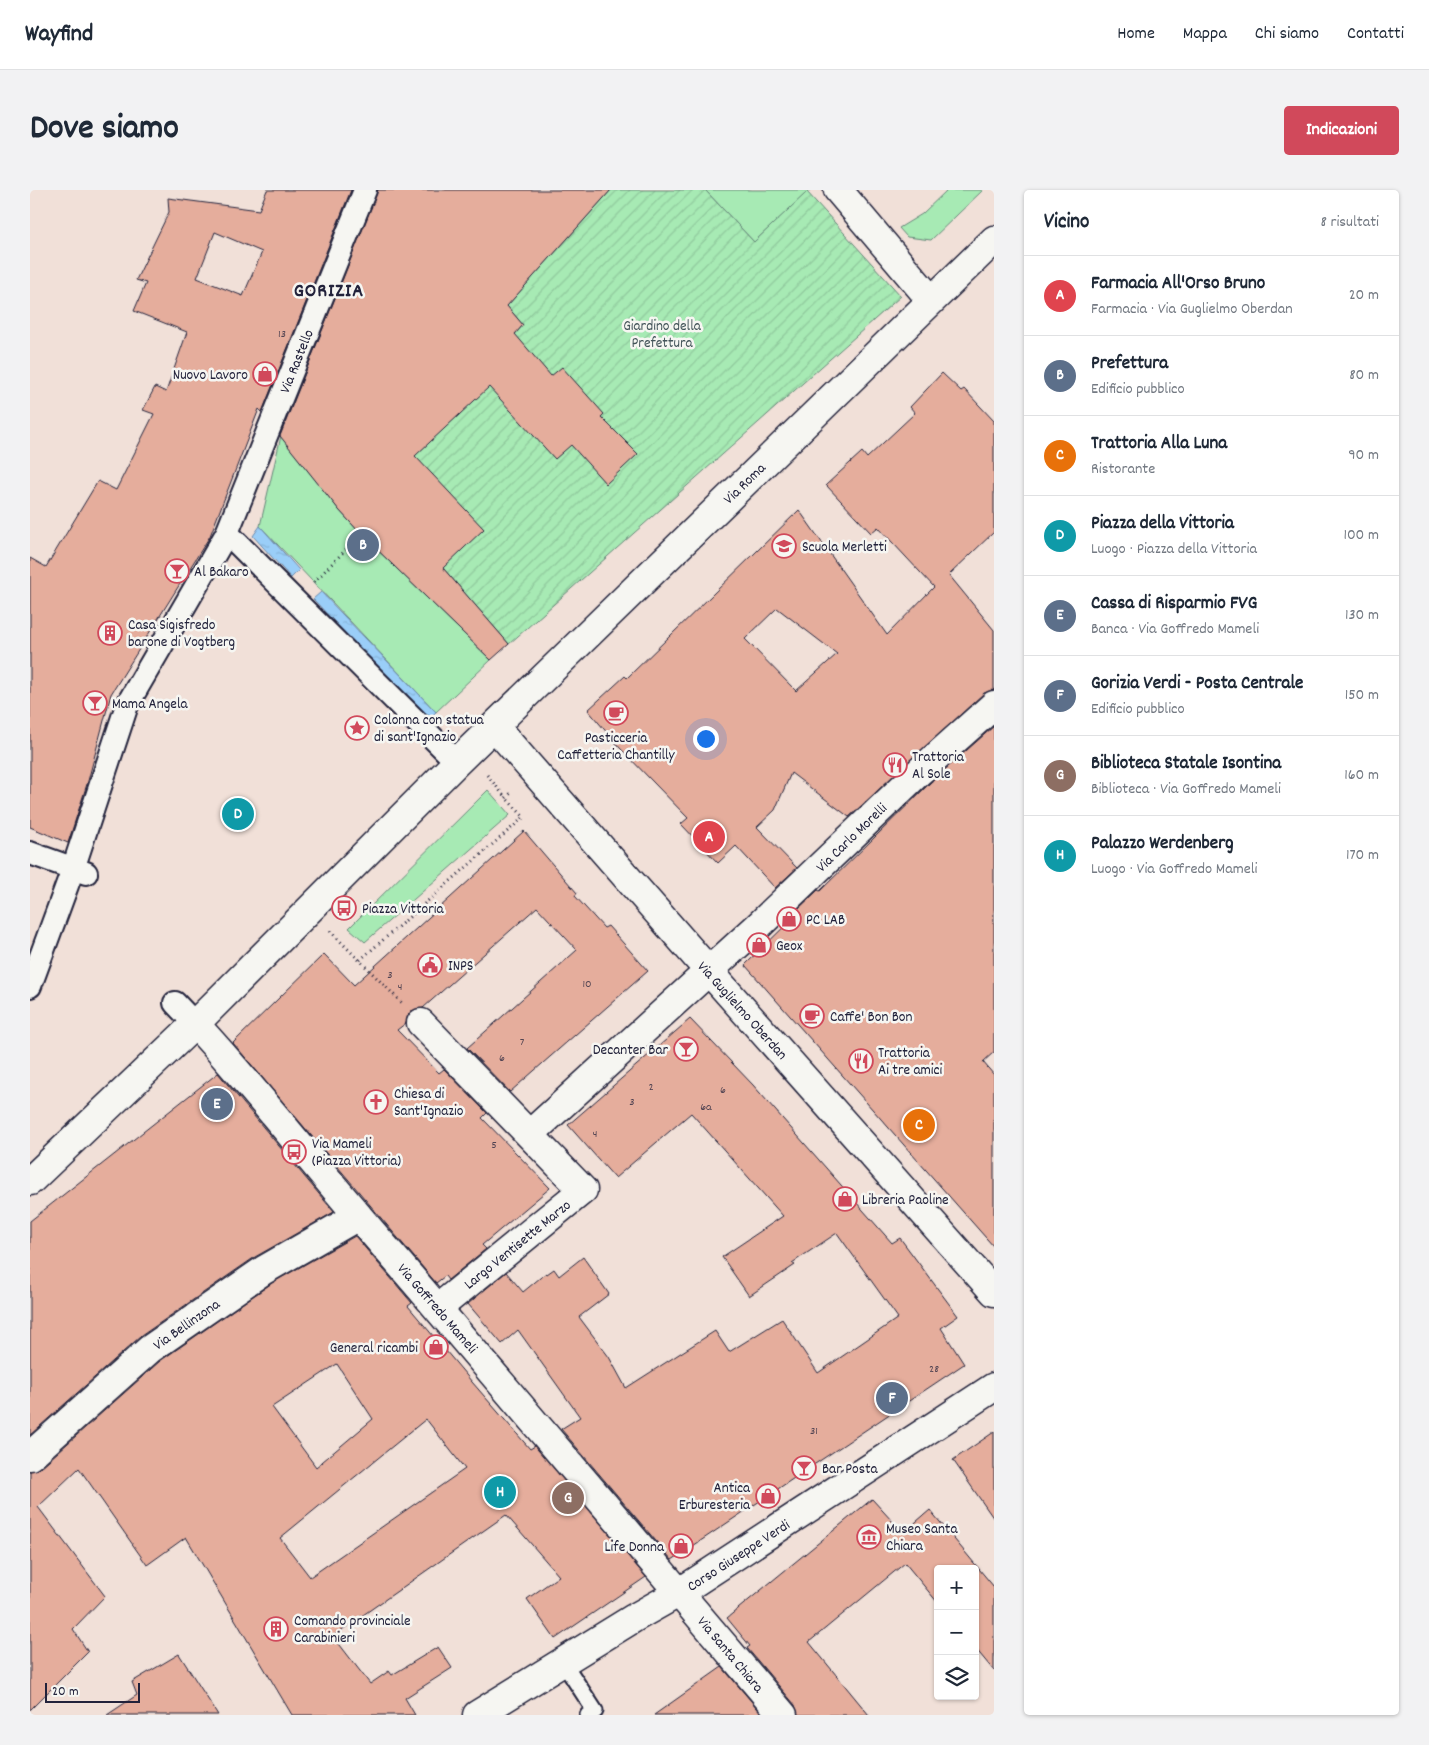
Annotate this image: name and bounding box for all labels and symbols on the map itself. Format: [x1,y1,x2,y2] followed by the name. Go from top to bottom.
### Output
[294,278,364,306] district label: GORIZIA
[623,316,702,355] park label: Giardino della Prefettura
[275,326,321,397] street label: Via Rastello
[278,326,286,343] house number: 13
[252,361,278,387] shop icon: Nuovo Lavoro
[173,365,248,387] place label: Nuovo Lavoro
[719,458,772,510] street label: Via Roma
[347,526,379,564] pin: B
[771,533,797,559] school or university icon: Scuola Merletti
[802,537,887,559] place label: Scuola Merletti
[164,558,190,584] bar icon: Al Bakaro
[194,562,249,584] place label: Al Bakaro
[128,615,235,654] place label: Casa Sigisfredo barone di Vogtberg
[97,620,123,646] building icon: Casa Sigisfredo barone di Vogtberg
[82,690,108,716] bar icon: Mama Angela
[112,694,188,716] place label: Mama Angela
[603,700,629,726] cafe icon: Pasticceria Caffetteria Chantilly
[374,710,485,749] place label: Colonna con statua di sant'Ignazio
[344,715,370,741] place icon: Colonna con statua di sant'Ignazio
[693,726,719,752] your location
[557,728,676,767] place label: Pasticceria Caffetteria Chantilly
[912,747,965,786] place label: Trattoria Al Sole
[882,752,908,778] restaurant icon: Trattoria Al Sole
[222,795,254,833] pin: D
[812,799,893,878] street label: Via Carlo Morelli
[693,818,725,856] pin: A
[331,895,357,921] bus stop icon: Piazza Vittoria
[362,899,444,921] place label: Piazza Vittoria
[776,906,802,932] shop icon: PC LAB
[806,910,845,932] place label: PC LAB
[746,932,772,958] shop icon: Geox
[776,936,803,958] place label: Geox
[417,952,443,978] public building icon: INPS
[448,956,474,978] place label: INPS
[691,957,792,1066] street label: Via Guglielmo Oberdan
[387,967,393,984] house number: 3
[582,976,592,993] house number: 10
[398,979,403,996] house number: 4
[799,1003,825,1029] cafe icon: Caffe' Bon Bon
[830,1007,913,1029] place label: Caffe' Bon Bon
[520,1034,525,1051] house number: 7
[673,1036,699,1062] bar icon: Decanter Bar
[593,1040,668,1062] place label: Decanter Bar
[878,1043,943,1082] place label: Trattoria Ai tre amici
[848,1048,874,1074] restaurant icon: Trattoria Ai tre amici
[499,1050,505,1067] house number: 6
[648,1079,654,1096] house number: 2
[720,1082,726,1099] house number: 6
[394,1084,464,1123] place label: Chiesa di Sant'Ignazio
[201,1085,233,1123] pin: E
[363,1089,389,1115] church icon: Chiesa di Sant'Ignazio
[629,1094,635,1111] house number: 3
[700,1099,712,1116] house number: 6a
[903,1106,935,1144] pin: C
[593,1126,598,1143] house number: 4
[312,1134,401,1173] place label: Via Mameli (Piazza Vittoria)
[491,1137,497,1154] house number: 5
[281,1139,307,1165] bus stop icon: Via Mameli (Piazza Vittoria)
[832,1186,858,1212] shop icon: Libreria Paoline
[862,1190,949,1212] place label: Libreria Paoline
[460,1195,577,1296] street label: Largo Ventisette Marzo
[391,1259,482,1359] street label: Via Goffredo Mameli
[149,1294,226,1357] street label: Via Bellinzona
[423,1334,449,1360] shop icon: General ricambi
[330,1338,418,1360] place label: General ricambi
[929,1361,939,1378] house number: 28
[876,1379,908,1417] pin: F
[810,1423,818,1440] house number: 31
[791,1455,817,1481] bar icon: Bar Posta
[822,1459,878,1481] place label: Bar Posta
[484,1473,516,1511] pin: H
[679,1478,751,1517] place label: Antica Erburesteria
[552,1479,584,1517] pin: G
[755,1483,781,1509] shop icon: Antica Erburesteria
[683,1515,795,1598] street label: Corso Giuseppe Verdi
[886,1519,958,1558] place label: Museo Santa Chiara
[856,1524,882,1550] museum icon: Museo Santa Chiara
[668,1533,694,1559] shop icon: Life Donna
[604,1537,665,1559] place label: Life Donna
[294,1611,411,1650] place label: Comando provinciale Carabinieri
[691,1612,769,1699] street label: Via Santa Chiara
[263,1616,289,1642] building icon: Comando provinciale Carabinieri
[45,1680,140,1703] scale bar

